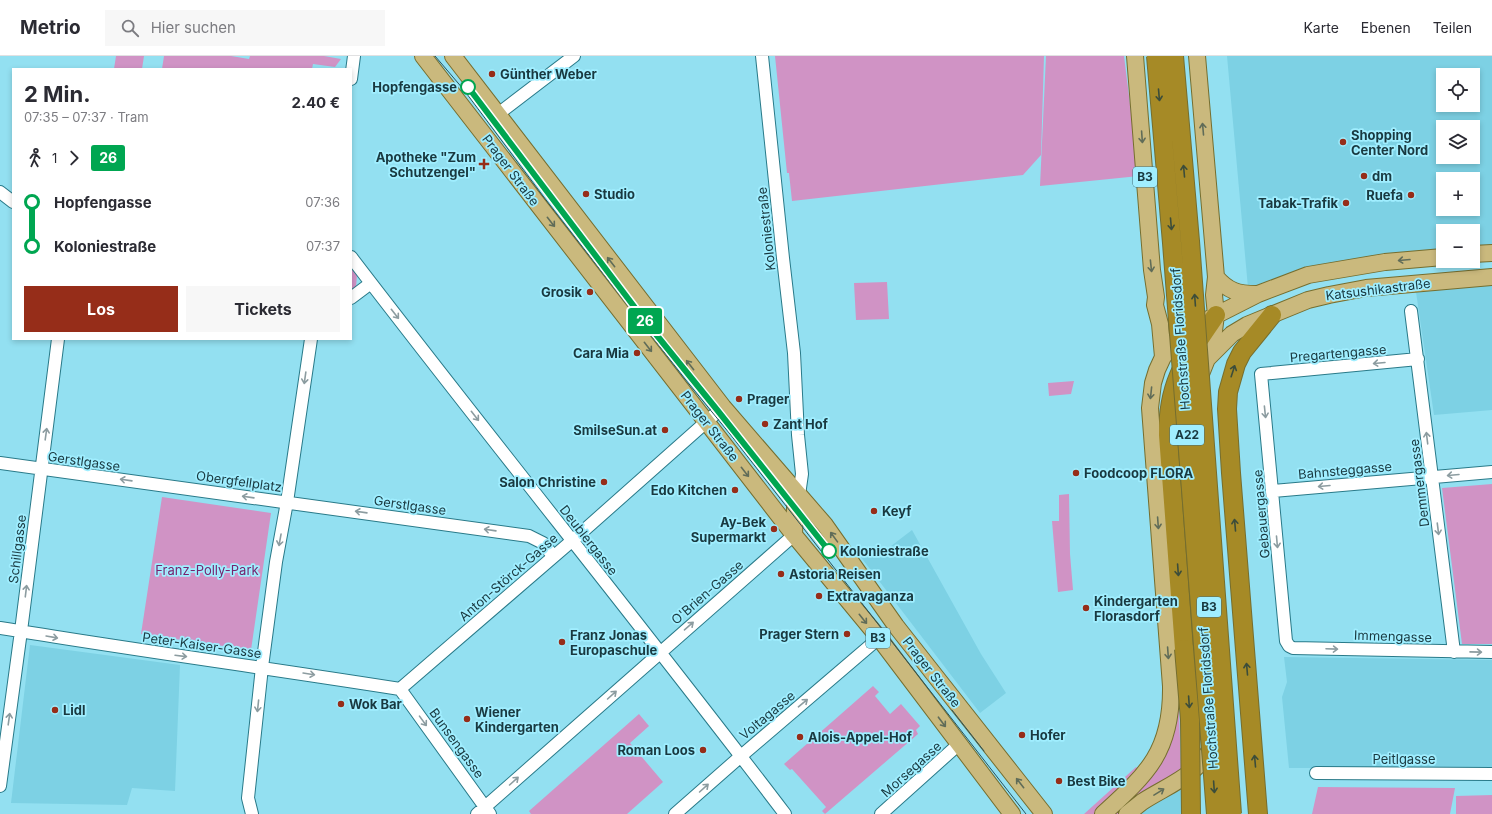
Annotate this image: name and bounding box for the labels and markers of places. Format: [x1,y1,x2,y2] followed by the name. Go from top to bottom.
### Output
[500,66,597,82] place label: Günther Weber
[487,69,497,79] marker: Günther Weber
[372,79,457,95] place label: Hopfengasse
[460,79,476,95] marker: Hopfengasse
[1351,127,1428,158] place label: Shopping Center Nord
[1338,137,1348,147] marker: Shopping Center Nord
[376,149,476,180] place label: Apotheke "Zum Schutzengel"
[479,159,489,169] marker: Apotheke "Zum Schutzengel"
[1372,168,1392,184] place label: dm
[1359,171,1369,181] marker: dm
[594,186,635,202] place label: Studio
[1366,187,1403,203] place label: Ruefa
[581,189,591,199] marker: Studio
[1406,190,1416,200] marker: Ruefa
[1258,195,1338,211] place label: Tabak-Trafik
[1341,198,1351,208] marker: Tabak-Trafik
[541,284,582,300] place label: Grosik
[585,287,595,297] marker: Grosik
[573,345,629,361] place label: Cara Mia
[632,348,642,358] marker: Cara Mia
[747,391,790,407] place label: Prager
[734,394,744,404] marker: Prager
[773,416,829,432] place label: Zant Hof
[760,419,770,429] marker: Zant Hof
[573,422,657,438] place label: SmilseSun.at
[660,425,670,435] marker: SmilseSun.at
[1084,465,1193,481] place label: Foodcoop FLORA
[1071,468,1081,478] marker: Foodcoop FLORA
[499,474,596,490] place label: Salon Christine
[599,477,609,487] marker: Salon Christine
[651,482,727,498] place label: Edo Kitchen
[730,485,740,495] marker: Edo Kitchen
[882,503,912,519] place label: Keyf
[869,506,879,516] marker: Keyf
[691,514,766,545] place label: Ay-Bek Supermarkt
[769,524,779,534] marker: Ay-Bek Supermarkt
[821,543,837,559] marker: Koloniestraße
[840,543,929,559] place label: Koloniestraße
[789,566,881,582] place label: Astoria Reisen
[776,569,786,579] marker: Astoria Reisen
[827,588,914,604] place label: Extravaganza
[814,591,824,601] marker: Extravaganza
[1094,593,1178,624] place label: Kindergarten Florasdorf
[1081,603,1091,613] marker: Kindergarten Florasdorf
[759,626,839,642] place label: Prager Stern
[570,627,657,658] place label: Franz Jonas Europaschule
[842,629,852,639] marker: Prager Stern
[557,637,567,647] marker: Franz Jonas Europaschule
[349,696,403,712] place label: Wok Bar
[336,699,346,709] marker: Wok Bar
[63,702,86,718] place label: Lidl
[475,704,559,735] place label: Wiener Kindergarten
[50,705,60,715] marker: Lidl
[462,714,472,724] marker: Wiener Kindergarten
[1030,727,1066,743] place label: Hofer
[808,729,913,745] place label: Alois-Appel-Hof
[1017,730,1027,740] marker: Hofer
[795,732,805,742] marker: Alois-Appel-Hof
[617,742,695,758] place label: Roman Loos
[698,745,708,755] marker: Roman Loos
[1067,773,1126,789] place label: Best Bike
[1054,776,1064,786] marker: Best Bike

